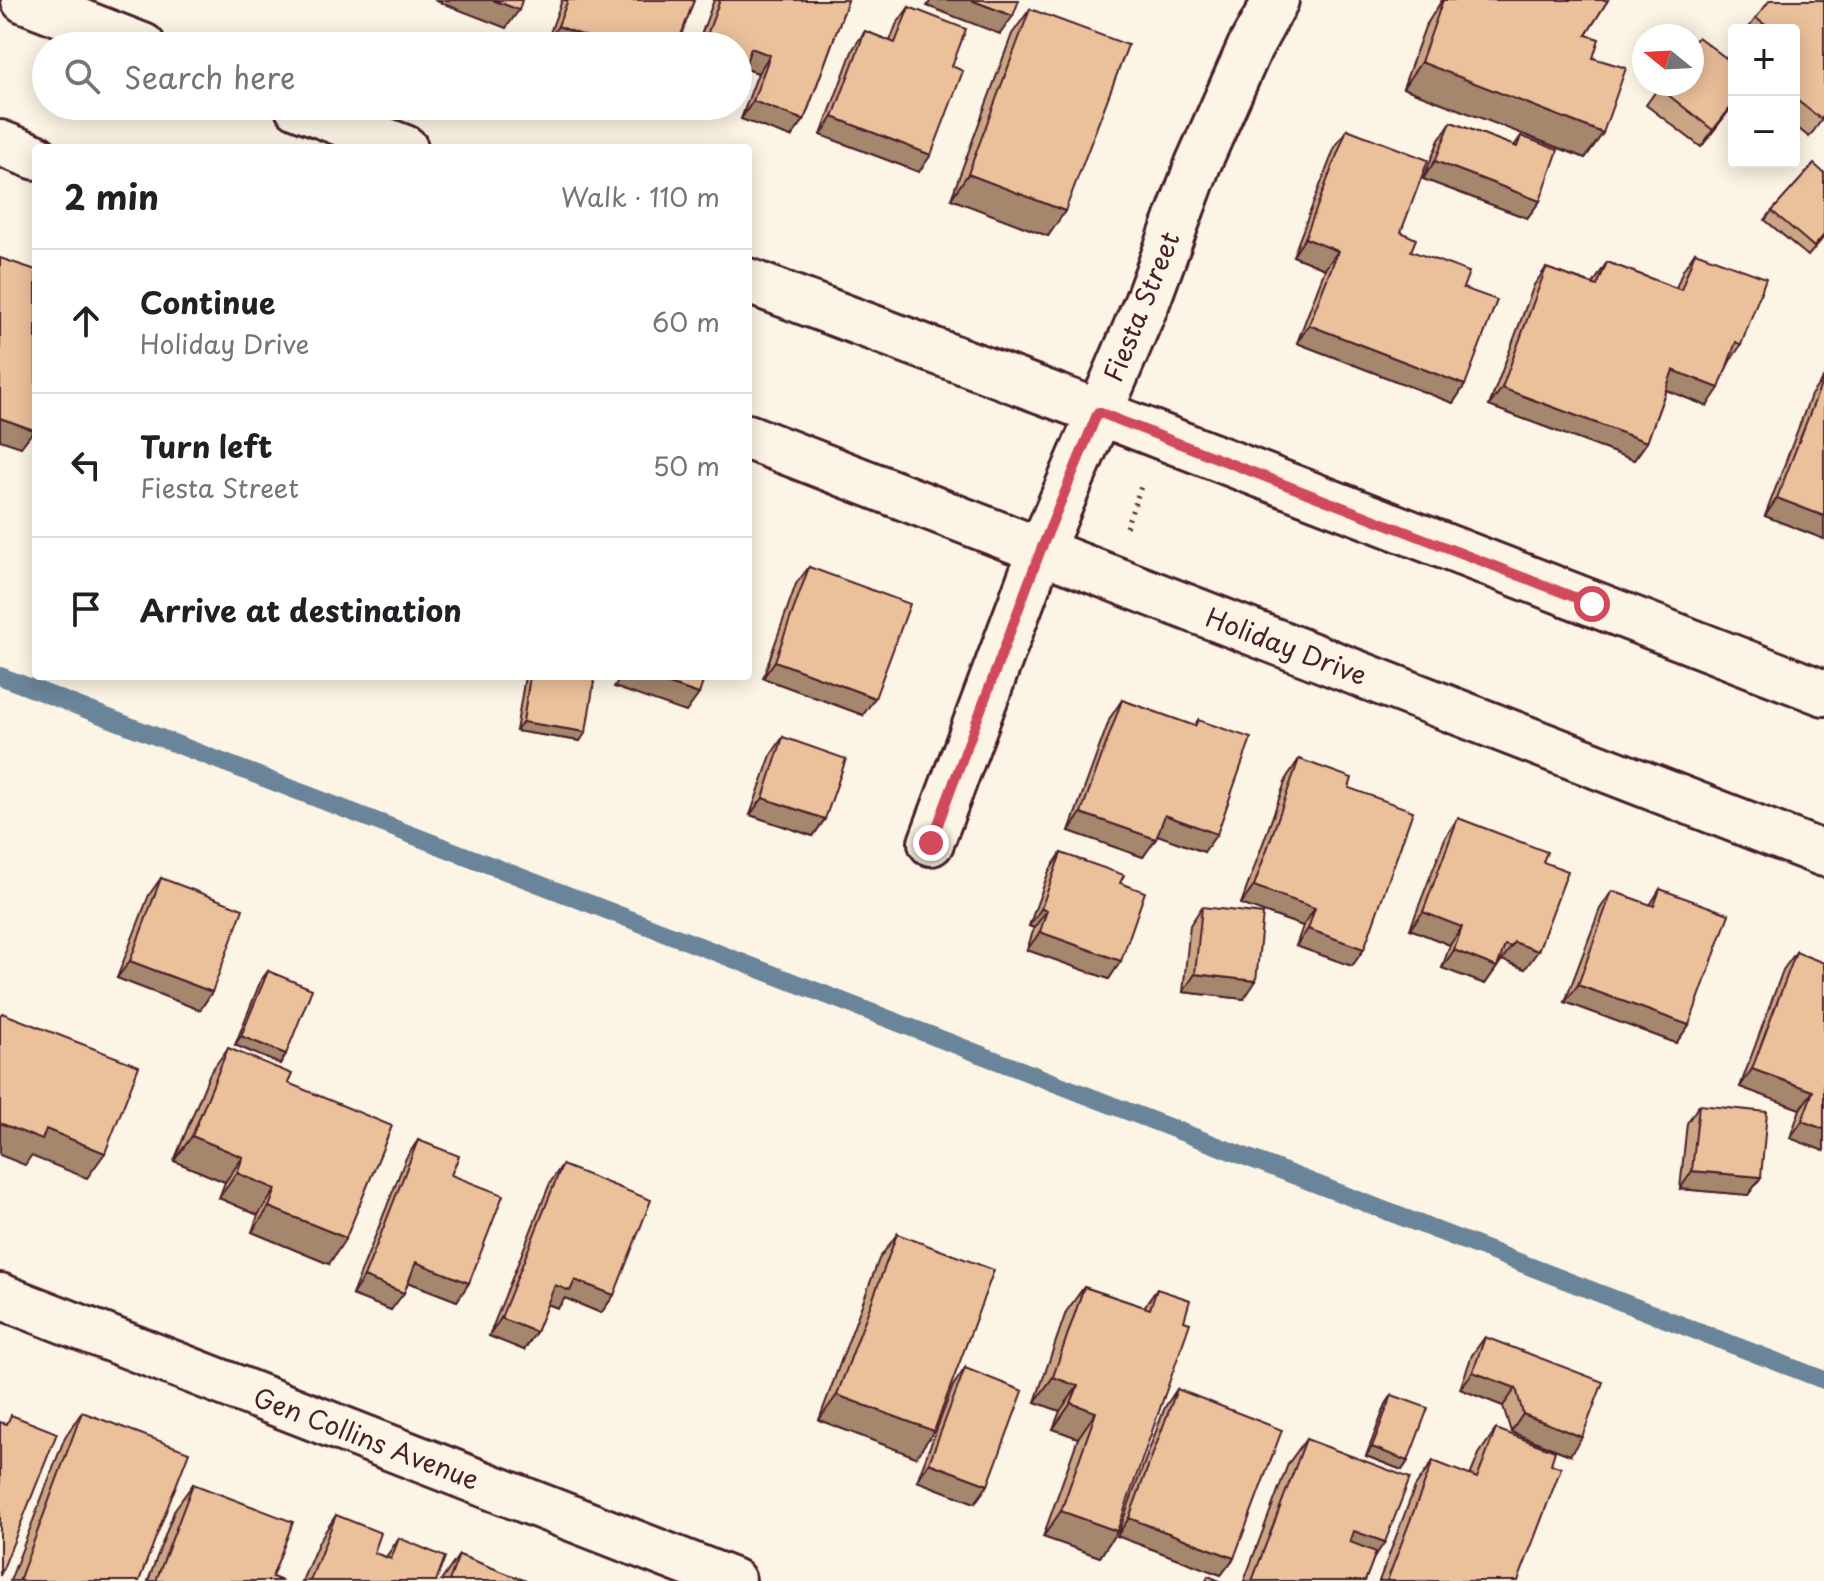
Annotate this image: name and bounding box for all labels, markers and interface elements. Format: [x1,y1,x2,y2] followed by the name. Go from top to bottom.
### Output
[1632,24,1704,96] north arrow
[1728,24,1800,168] map controls
[1728,24,1800,96] button: +
[32,32,752,120] search box
[60,54,104,98] icon: search
[124,54,296,99] text: Search here
[1728,96,1800,168] button: −
[64,170,159,222] text: 2 min
[561,177,720,216] text: Walk · 110 m
[1093,225,1188,387] street label: Fiesta Street
[140,279,275,324] text: Continue
[64,299,108,343] icon: ahead
[652,302,720,341] text: 60 m
[140,324,309,363] text: Holiday Drive
[140,423,272,468] text: Turn left
[64,443,108,487] icon: left
[653,446,720,485] text: 50 m
[140,468,299,507] text: Fiesta Street
[1574,586,1610,622] route start
[64,587,108,631] icon: arrive
[140,587,462,632] text: Arrive at destination
[1200,597,1373,694] street label: Holiday Drive
[913,825,949,861] route end
[248,1377,485,1499] street label: Gen Collins Avenue

